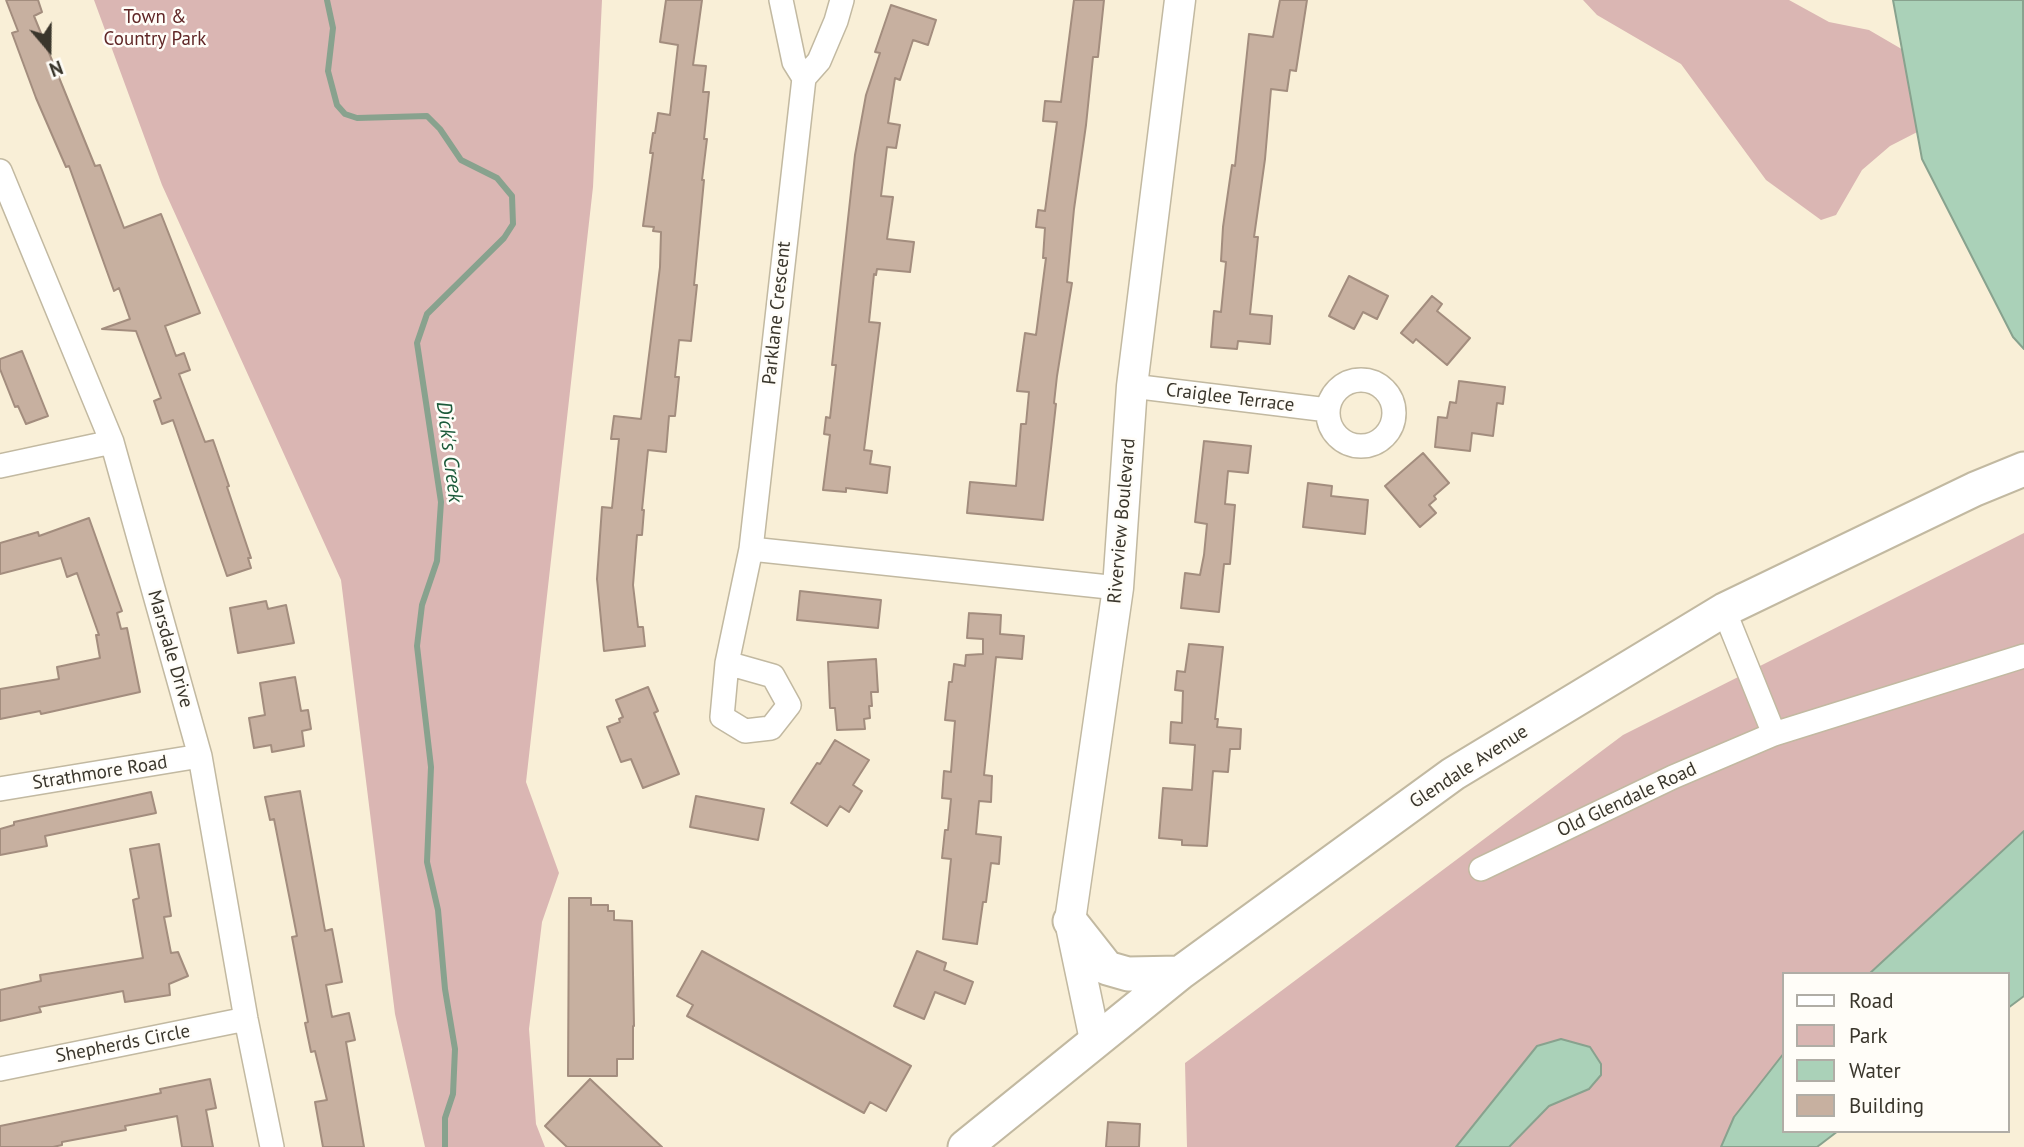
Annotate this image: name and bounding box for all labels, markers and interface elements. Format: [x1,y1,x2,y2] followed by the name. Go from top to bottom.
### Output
[104,7,206,51] park label: Town & Country Park
[14,14,84,84] north arrow
[46,55,66,82] text: N
[758,240,796,386] street label: Parklane Crescent
[1164,379,1296,417] street label: Craiglee Terrace
[430,400,468,504] water label: Dick's Creek
[1103,437,1141,605] street label: Riverview Boulevard
[142,588,198,710] street label: Marsdale Drive
[1406,720,1532,814] street label: Glendale Avenue
[31,751,169,795] street label: Strathmore Road
[1554,758,1700,842] street label: Old Glendale Road
[1783,972,2010,1133] legend
[1849,987,1893,1014] text: Road
[54,1020,192,1068] street label: Shepherds Circle
[1849,1022,1888,1049] text: Park
[1849,1057,1901,1084] text: Water
[1849,1092,1924,1119] text: Building

